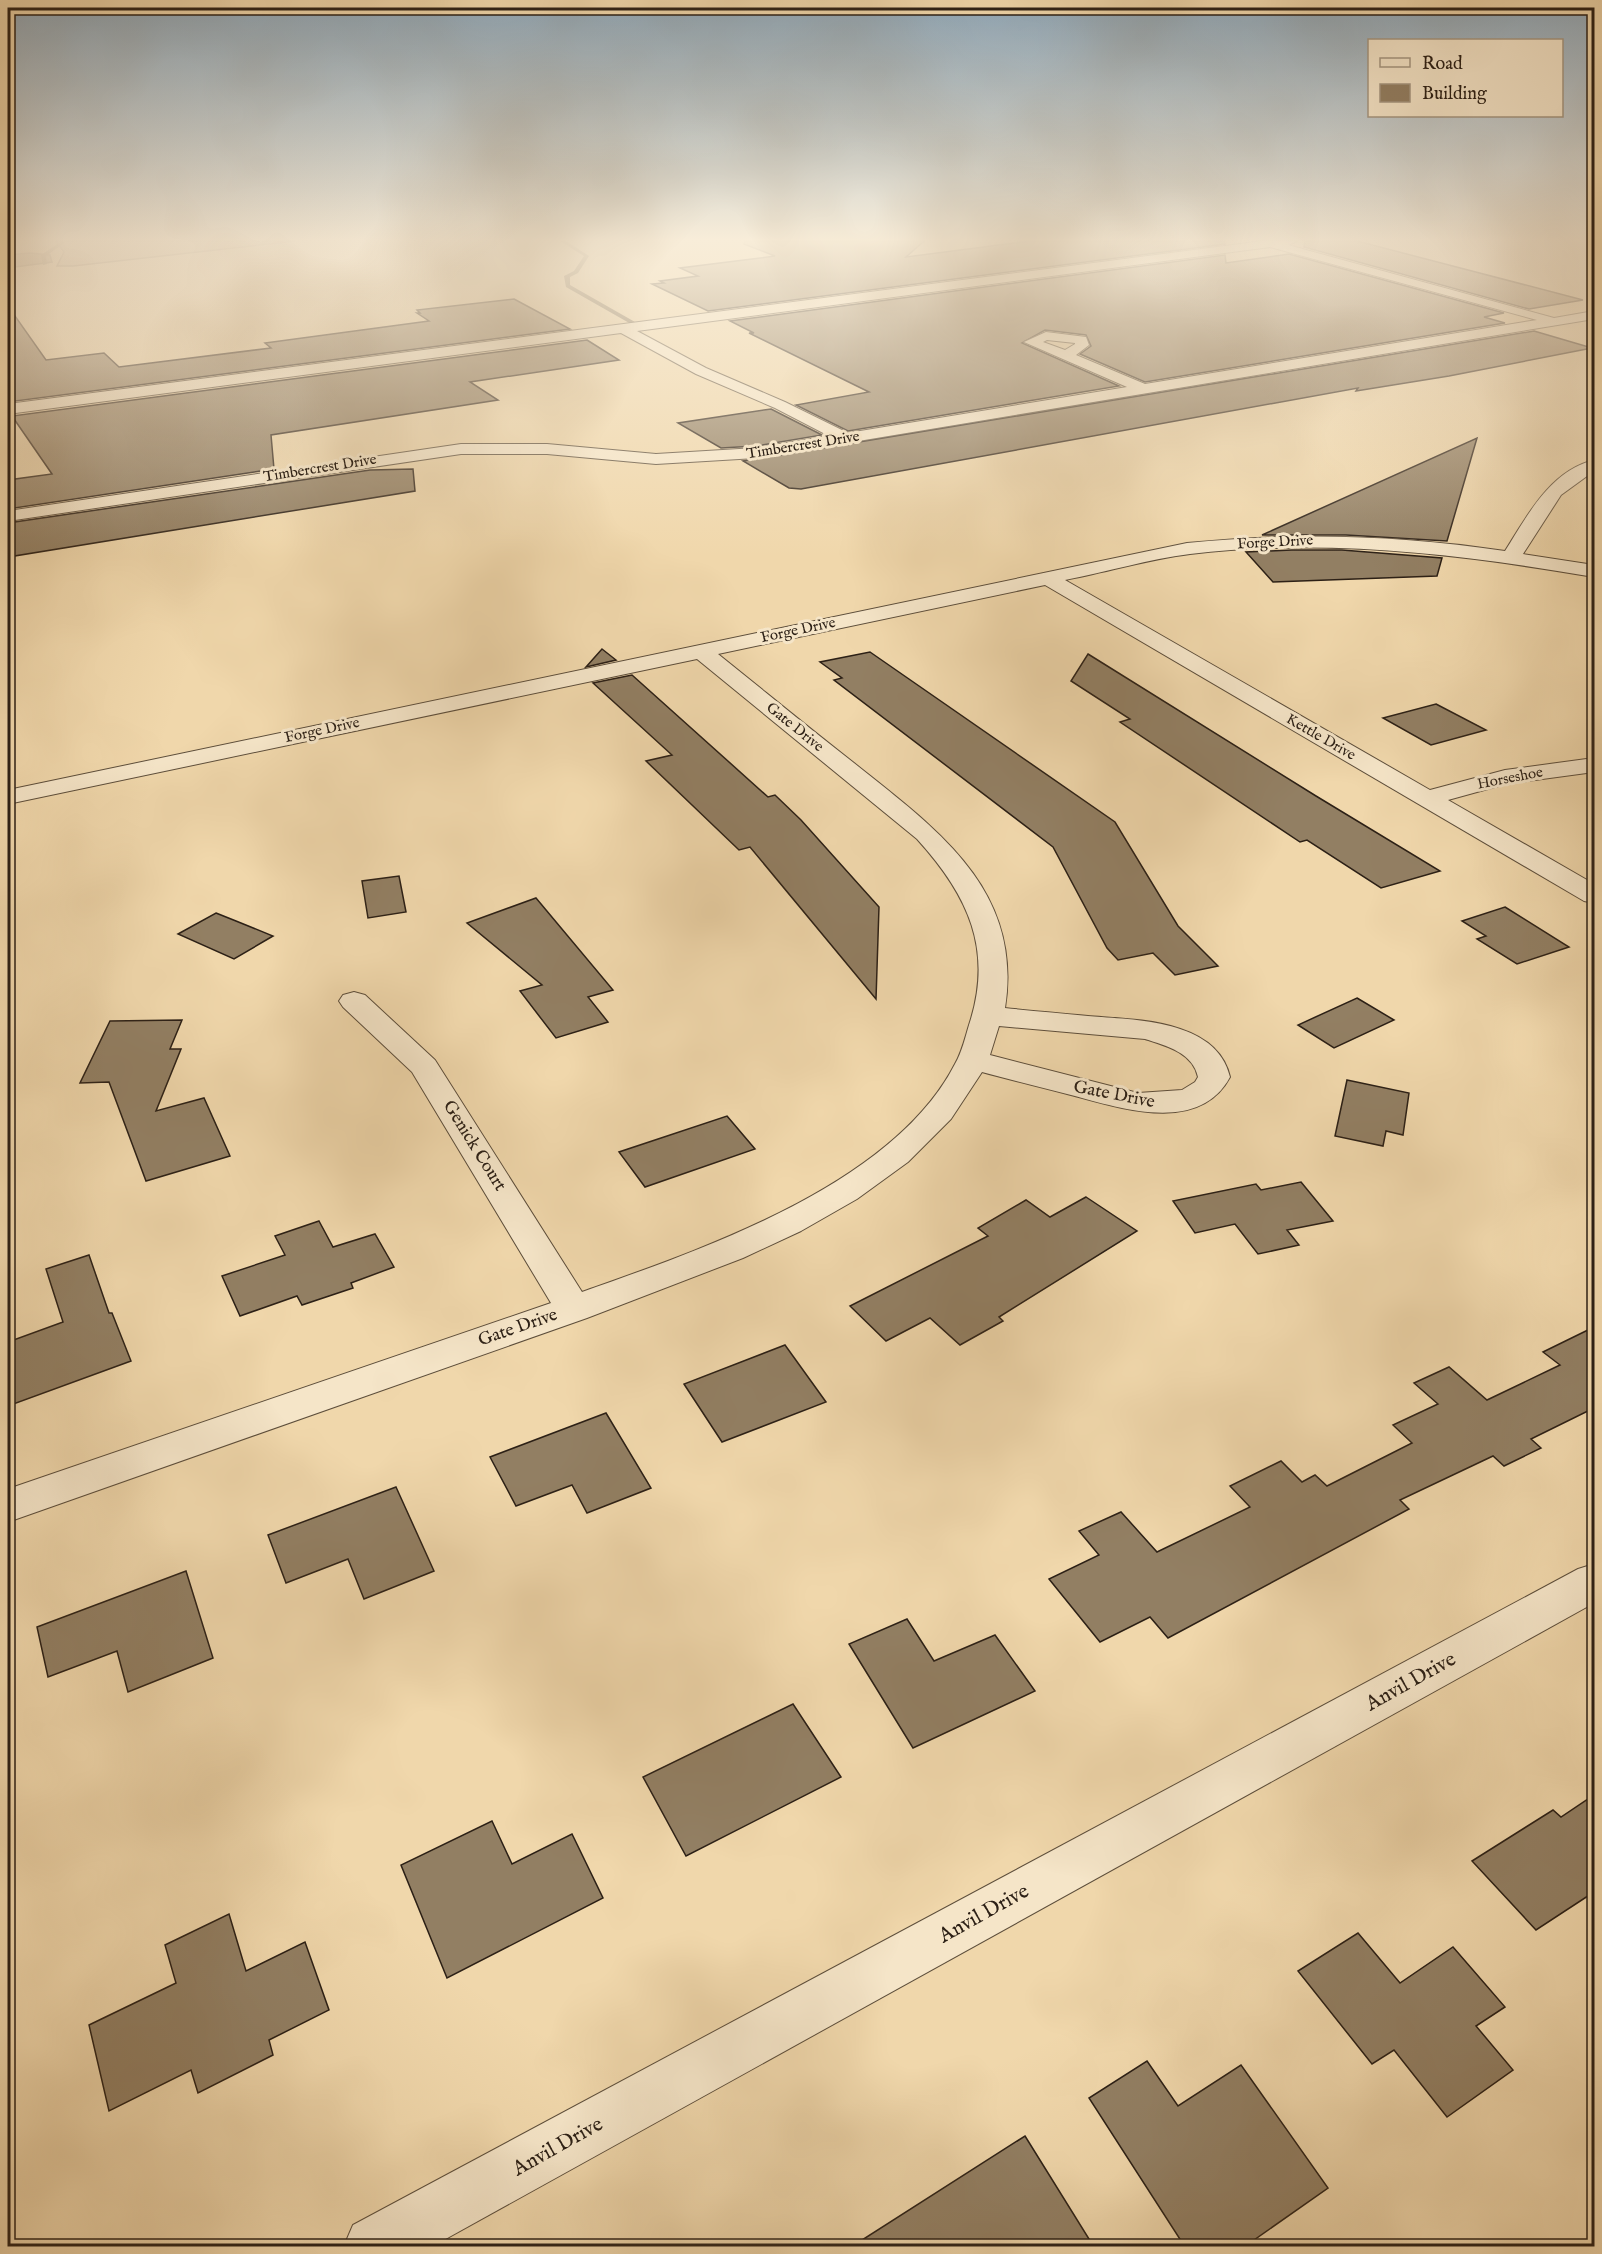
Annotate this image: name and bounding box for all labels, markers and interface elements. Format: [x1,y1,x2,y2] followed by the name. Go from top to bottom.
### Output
[1368,39,1563,117] legend
[1422,53,1463,76] text: Road
[1422,83,1487,106] text: Building
[745,427,861,463] street label: Timbercrest Drive
[262,450,378,486] street label: Timbercrest Drive
[1236,531,1314,553] street label: Forge Drive
[759,613,837,647] street label: Forge Drive
[762,698,828,756] street label: Gate Drive
[1283,709,1359,765] street label: Kettle Drive
[283,713,361,747] street label: Forge Drive
[1476,762,1545,794] street label: Horseshoe
[1071,1076,1157,1114] street label: Gate Drive
[437,1096,511,1196] street label: Genick Court
[475,1304,561,1352] street label: Gate Drive
[1360,1646,1461,1718] street label: Anvil Drive
[933,1878,1034,1950] street label: Anvil Drive
[507,2111,608,2183] street label: Anvil Drive

